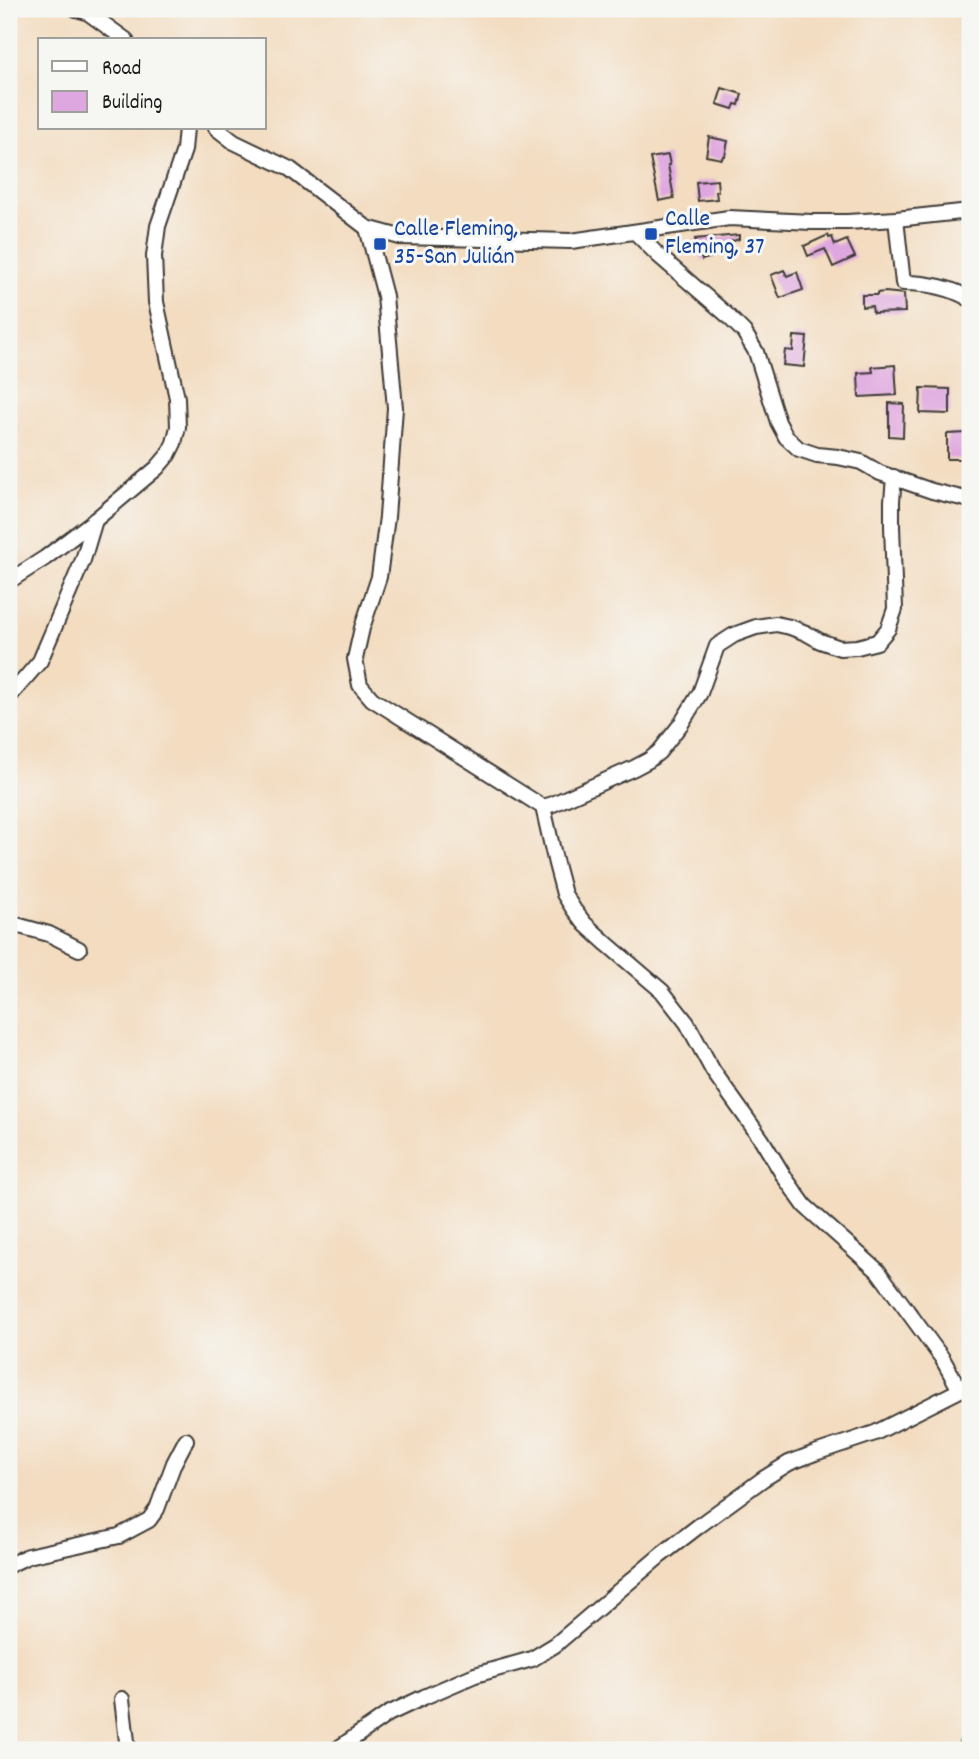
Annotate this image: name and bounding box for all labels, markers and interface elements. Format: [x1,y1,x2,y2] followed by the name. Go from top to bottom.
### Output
[38,38,266,130] legend
[102,55,141,85] text: Road
[102,89,162,119] text: Building
[665,203,764,265] place label: Calle Fleming, 37
[394,213,519,275] place label: Calle Fleming, 35-San Julián
[643,226,659,242] marker: Calle Fleming, 37
[372,236,388,252] marker: Calle Fleming, 35-San Julián

